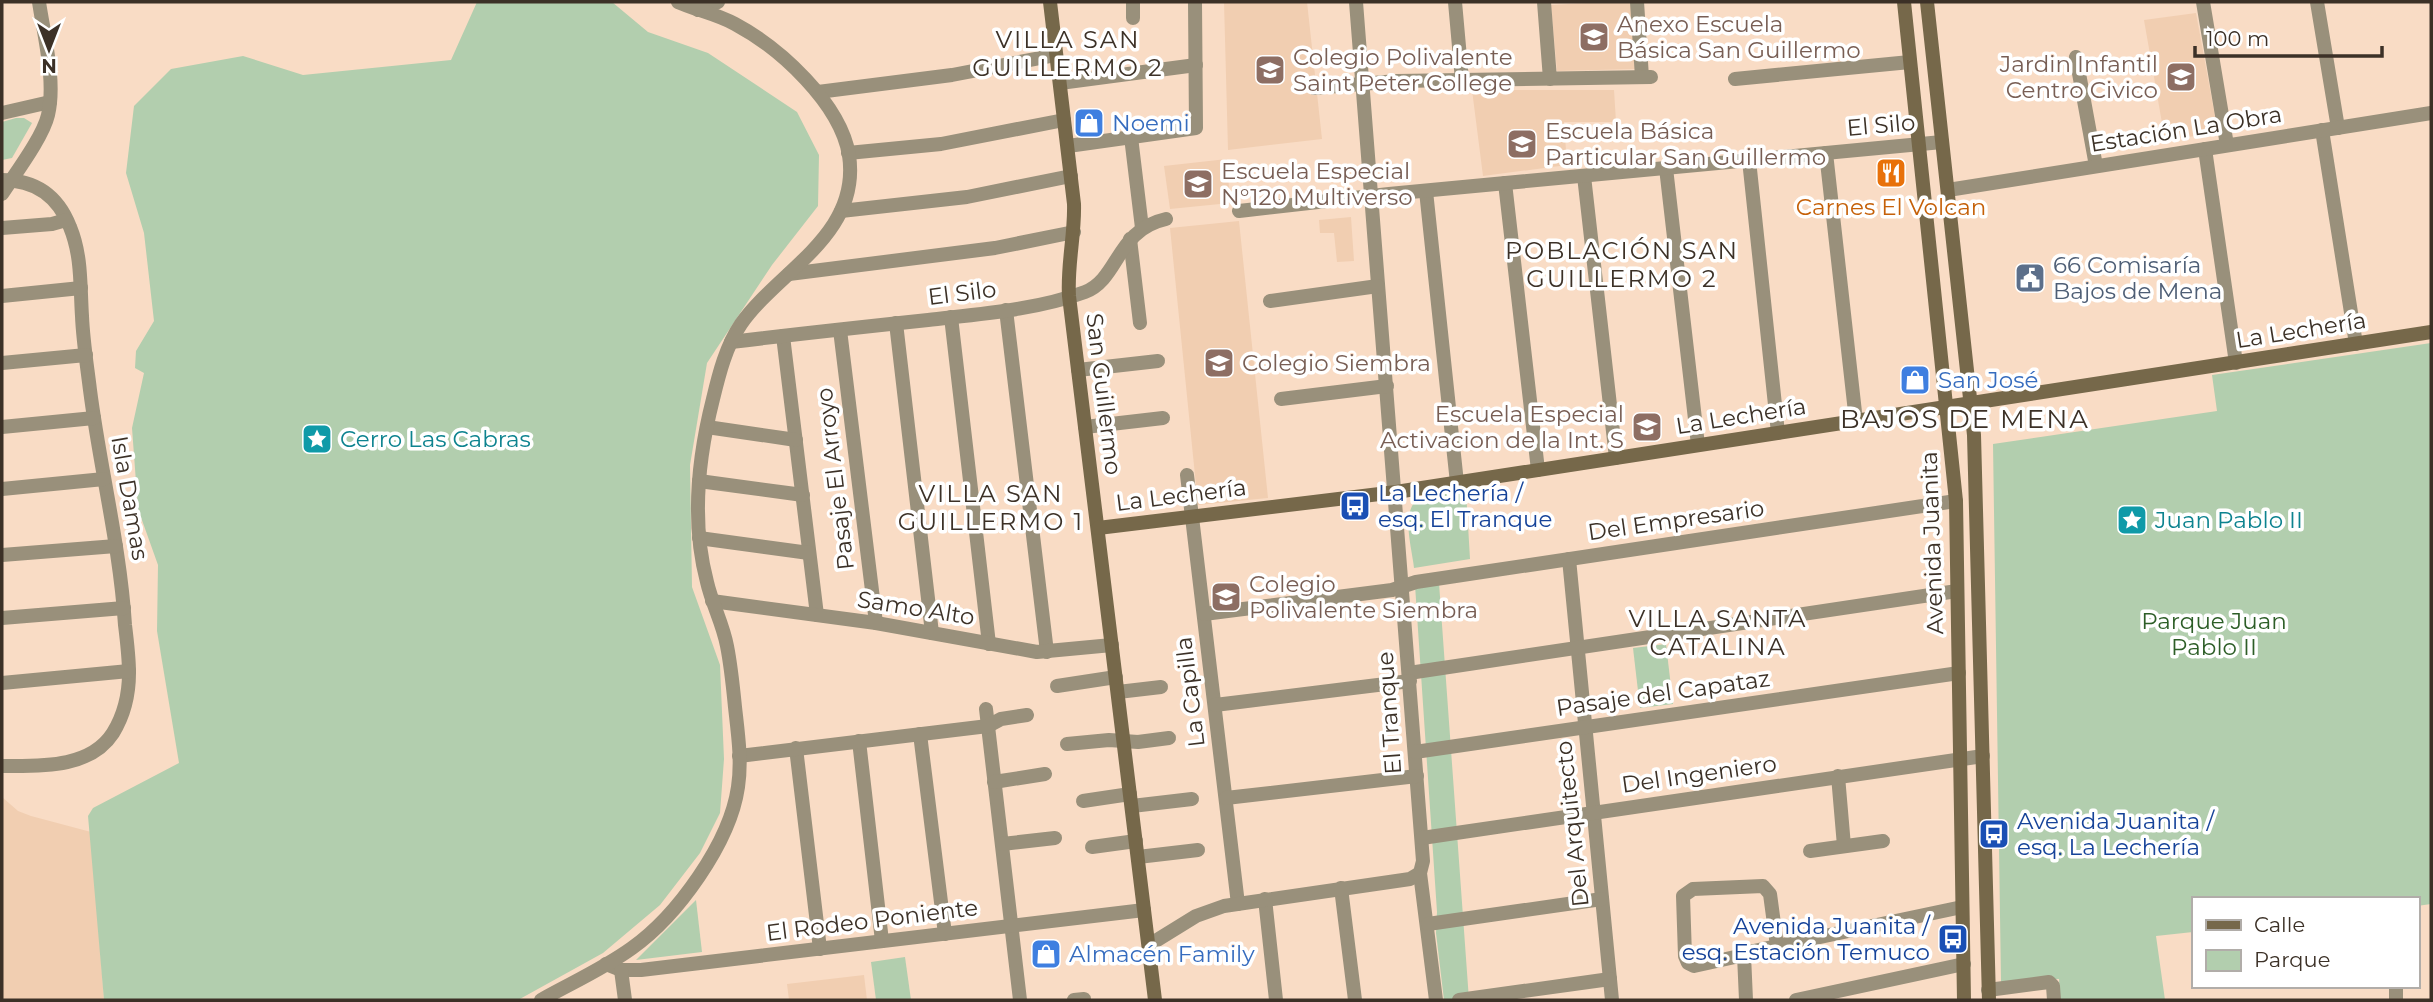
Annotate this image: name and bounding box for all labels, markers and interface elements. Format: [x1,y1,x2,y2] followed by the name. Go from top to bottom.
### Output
[1617,10,1861,64] place label: Anexo Escuela Básica San Guillermo
[14,14,84,84] north arrow
[2195,14,2382,58] scale bar
[1577,20,1611,54] school or university icon: Anexo Escuela Básica San Guillermo
[972,25,1164,82] district label: VILLA SAN GUILLERMO 2
[2206,26,2269,51] text: 100 m
[1293,43,1513,97] place label: Colegio Polivalente Saint Peter College
[1999,50,2158,104] place label: Jardin Infantil Centro Civico
[1253,53,1287,87] school or university icon: Colegio Polivalente Saint Peter College
[41,54,57,77] text: N
[2164,60,2198,94] school or university icon: Jardin Infantil Centro Civico
[2088,100,2284,158] street label: Estación La Obra
[1072,106,1106,140] shop icon: Noemi
[1846,108,1916,142] street label: El Silo
[1112,109,1190,137] place label: Noemi
[1545,117,1826,171] place label: Escuela Básica Particular San Guillermo
[1505,127,1539,161] school or university icon: Escuela Básica Particular San Guillermo
[1874,156,1908,190] restaurant icon: Carnes El Volcan
[1221,157,1413,211] place label: Escuela Especial N°120 Multiverso
[1181,167,1215,201] school or university icon: Escuela Especial N°120 Multiverso
[1796,193,1986,221] place label: Carnes El Volcan
[1505,236,1739,293] district label: POBLACIÓN SAN GUILLERMO 2
[2053,251,2222,305] place label: 66 Comisaría Bajos de Mena
[2013,261,2047,295] public building icon: 66 Comisaría Bajos de Mena
[926,275,998,311] street label: El Silo
[2234,306,2368,354] street label: La Lechería
[1080,311,1128,477] street label: San Guillermo
[1202,346,1236,380] school or university icon: Colegio Siembra
[1242,349,1431,377] place label: Colegio Siembra
[1898,363,1932,397] shop icon: San José
[1938,366,2038,394] place label: San José
[810,386,860,572] street label: Pasaje El Arroyo
[1674,392,1808,440] street label: La Lechería
[1380,400,1624,454] place label: Escuela Especial Activacion de la Int. S
[1840,403,2090,435] district label: BAJOS DE MENA
[1630,410,1664,444] school or university icon: Escuela Especial Activacion de la Int. S
[300,422,334,456] place icon: Cerro Las Cabras
[340,425,531,453] place label: Cerro Las Cabras
[105,434,155,562] street label: Isla Damas
[1915,451,1949,635] street label: Avenida Juanita
[1114,473,1248,517] street label: La Lechería
[898,479,1084,536] district label: VILLA SAN GUILLERMO 1
[1378,479,1552,533] place label: La Lechería / esq. El Tranque
[1338,489,1372,523] bus stop icon: La Lechería / esq. El Tranque
[1586,494,1766,546] street label: Del Empresario
[2115,503,2149,537] place icon: Juan Pablo II
[2154,506,2303,534] place label: Juan Pablo II
[1249,570,1478,624] place label: Colegio Polivalente Siembra
[1209,580,1243,614] school or university icon: Colegio Polivalente Siembra
[855,585,977,631] street label: Samo Alto
[1628,604,1808,661] district label: VILLA SANTA CATALINA
[2141,607,2287,661] park label: Parque Juan Pablo II
[1169,635,1211,749] street label: La Capilla
[1371,651,1407,775] street label: El Tranque
[1554,664,1772,722] street label: Pasaje del Capataz
[1549,740,1595,908] street label: Del Arquitecto
[1620,749,1778,799] street label: Del Ingeniero
[2017,807,2215,861] place label: Avenida Juanita / esq. La Lechería
[1977,817,2011,851] bus stop icon: Avenida Juanita / esq. La Lechería
[764,893,980,947] street label: El Rodeo Poniente
[2192,897,2419,988] legend
[1682,912,1931,966] place label: Avenida Juanita / esq. Estación Temuco
[2254,912,2305,937] text: Calle
[1936,922,1970,956] bus stop icon: Avenida Juanita / esq. Estación Temuco
[1029,937,1063,971] shop icon: Almacén Family
[1069,940,1255,968] place label: Almacén Family
[2254,947,2330,972] text: Parque

